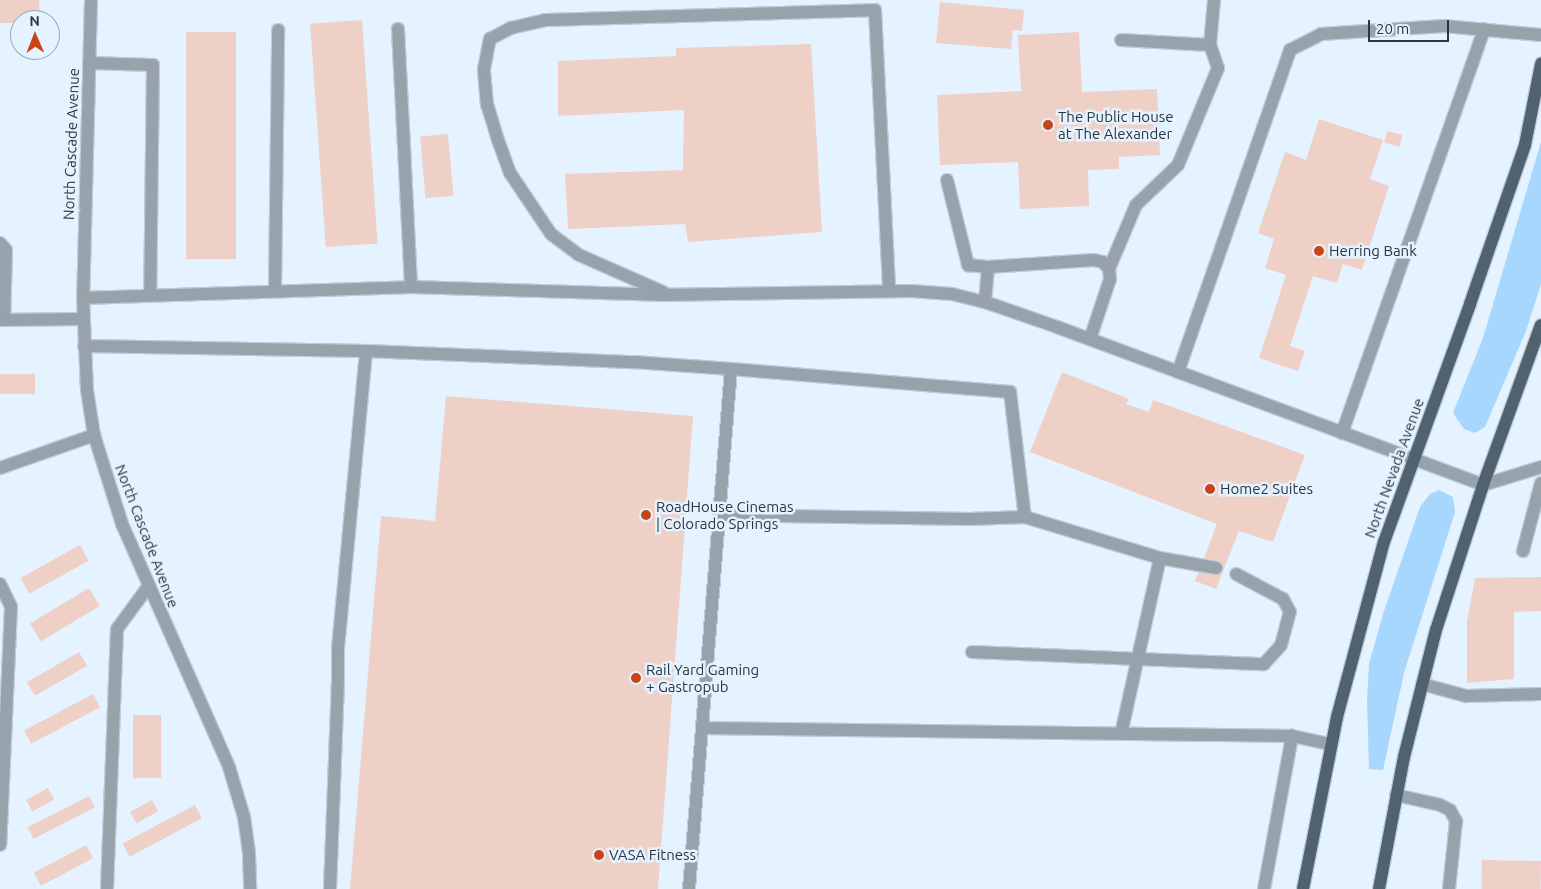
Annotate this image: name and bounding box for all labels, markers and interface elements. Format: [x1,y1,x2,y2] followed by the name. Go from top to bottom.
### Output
[10,10,60,60] north arrow
[1371,10,1452,42] scale bar
[29,13,40,29] text: N
[1376,20,1409,37] text: 20 m
[59,68,83,220] street label: North Cascade Avenue
[1058,107,1173,142] place label: The Public House at The Alexander
[1042,119,1054,131] marker: The Public House at The Alexander
[1329,242,1417,260] place label: Herring Bank
[1313,245,1325,257] marker: Herring Bank
[1360,396,1428,540] street label: North Nevada Avenue
[111,462,183,610] street label: North Cascade Avenue
[1220,480,1313,498] place label: Home2 Suites
[1204,483,1216,495] marker: Home2 Suites
[656,497,793,532] place label: RoadHouse Cinemas | Colorado Springs
[640,509,652,521] marker: RoadHouse Cinemas | Colorado Springs
[646,660,759,695] place label: Rail Yard Gaming + Gastropub
[630,672,642,684] marker: Rail Yard Gaming + Gastropub
[609,846,696,864] place label: VASA Fitness
[593,849,605,861] marker: VASA Fitness

